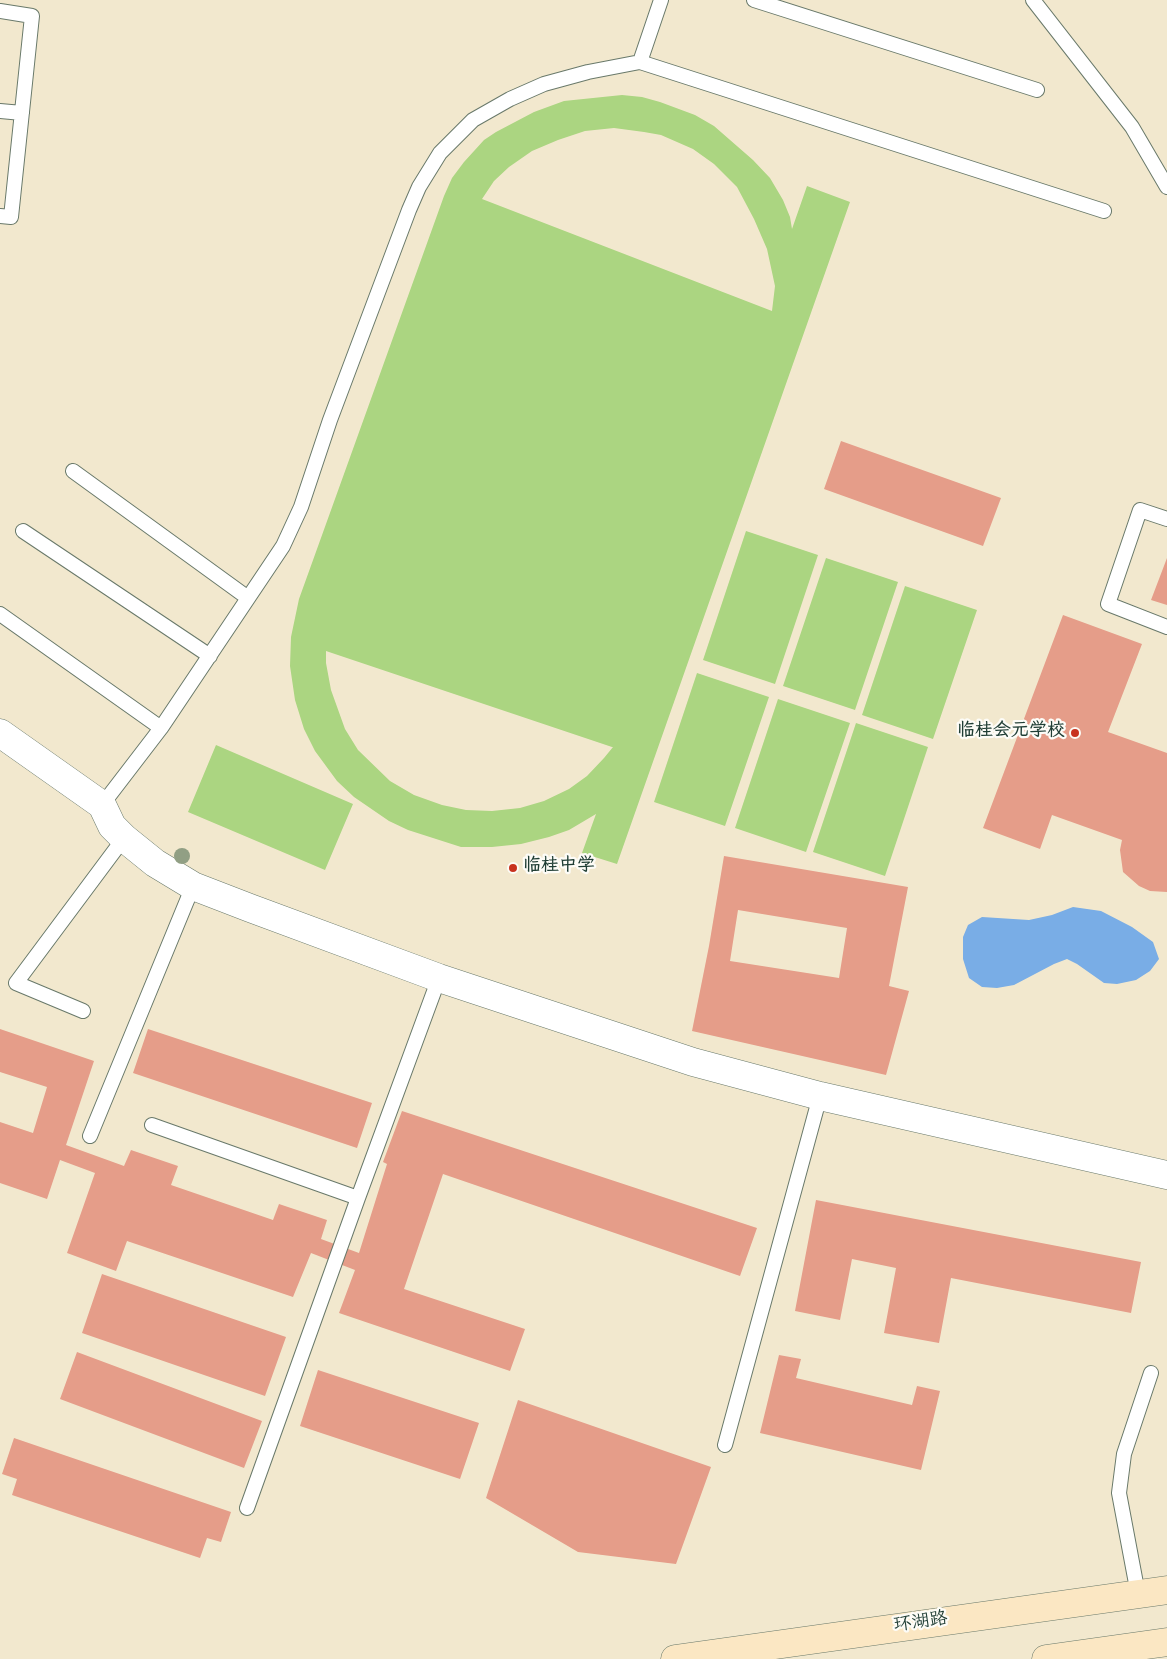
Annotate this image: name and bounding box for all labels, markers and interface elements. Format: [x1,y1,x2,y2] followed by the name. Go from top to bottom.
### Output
[957,722,1065,744] place label: 临桂会元学校
[1069,727,1081,739] marker: 临桂会元学校
[523,857,595,879] place label: 临桂中学
[507,862,519,874] marker: 临桂中学
[893,1610,949,1638] street label: 环湖路

